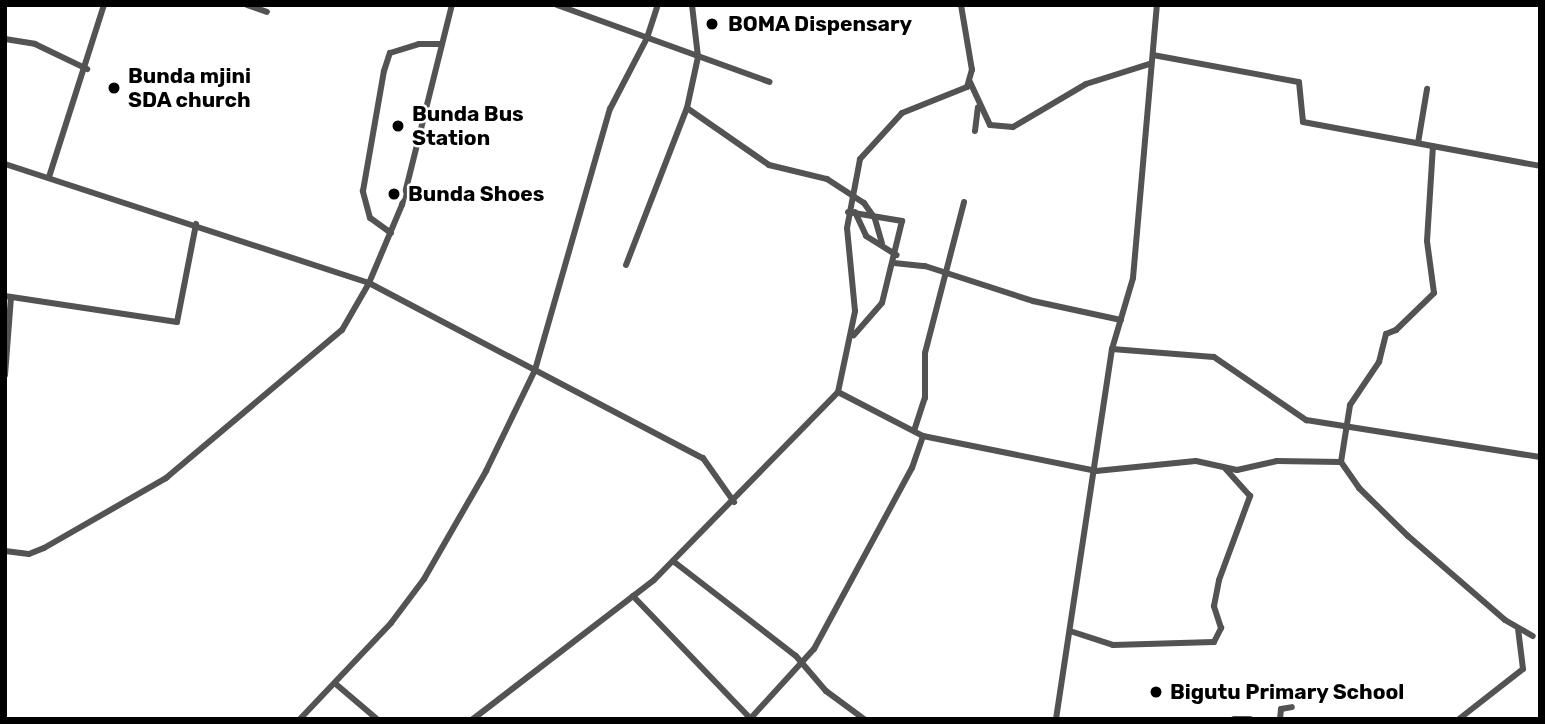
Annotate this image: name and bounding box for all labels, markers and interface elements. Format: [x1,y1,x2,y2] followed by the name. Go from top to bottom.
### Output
[728,11,913,37] place label: BOMA Dispensary
[702,14,722,34] marker: BOMA Dispensary
[128,63,251,113] place label: Bunda mjini SDA church
[106,80,122,96] marker: Bunda mjini SDA church
[412,101,524,151] place label: Bunda Bus Station
[390,118,406,134] marker: Bunda Bus Station
[408,181,544,207] place label: Bunda Shoes
[386,186,402,202] marker: Bunda Shoes
[1170,679,1405,705] place label: Bigutu Primary School
[1148,684,1164,700] marker: Bigutu Primary School

